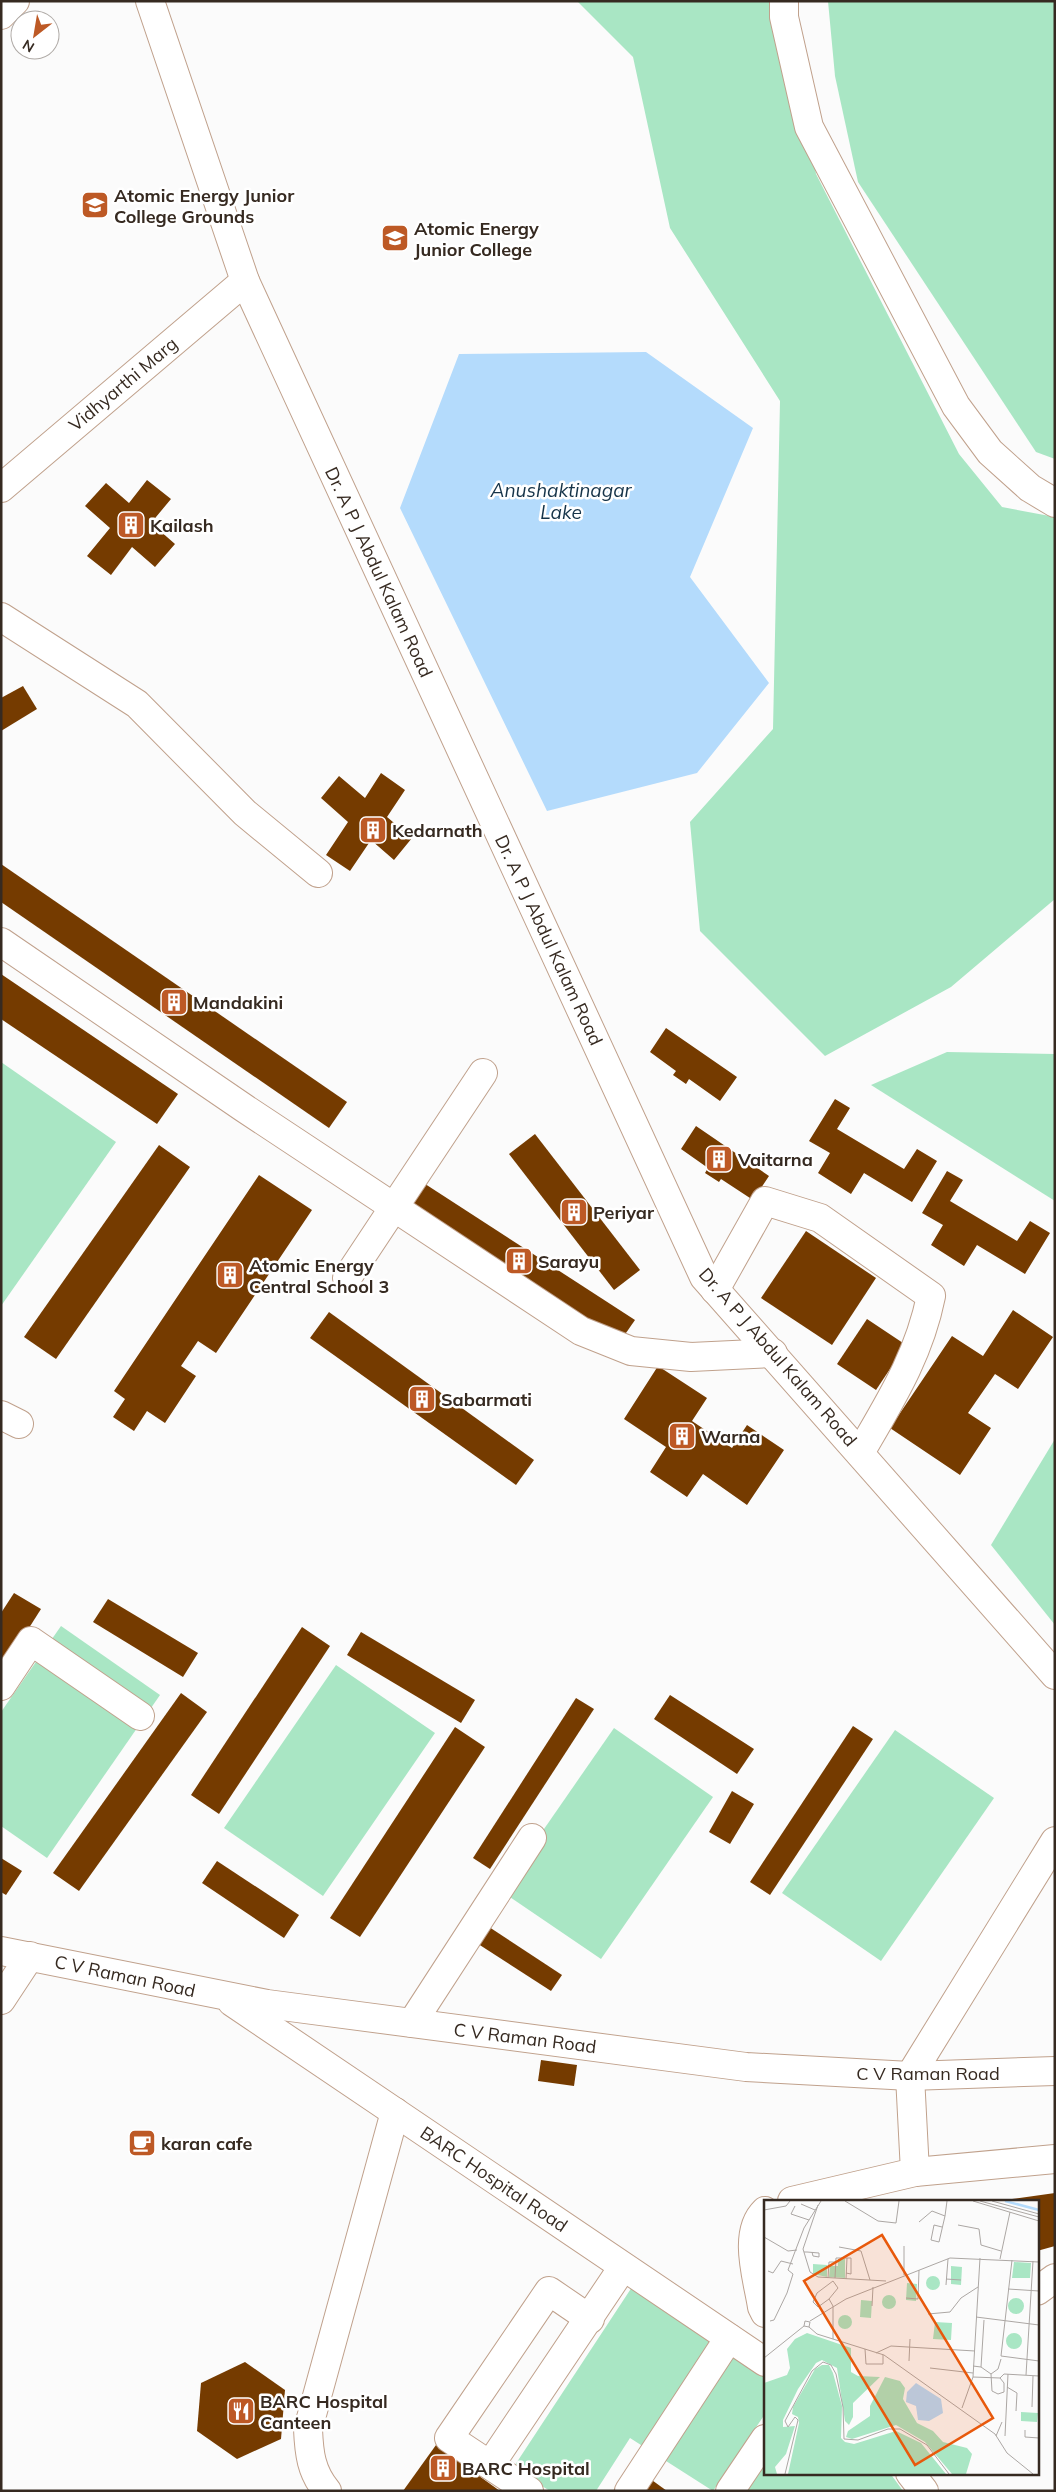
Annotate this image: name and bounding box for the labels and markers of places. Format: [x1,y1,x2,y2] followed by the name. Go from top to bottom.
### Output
[114,184,295,228] place label: Atomic Energy Junior College Grounds
[80,190,110,220] school or university icon: Atomic Energy Junior College Grounds
[414,217,539,261] place label: Atomic Energy Junior College
[380,223,410,253] school or university icon: Atomic Energy Junior College
[116,510,146,540] building icon: Kailash
[150,514,214,537] place label: Kailash
[358,815,388,845] building icon: Kedarnath
[392,819,483,842] place label: Kedarnath
[159,987,189,1017] building icon: Mandakini
[193,991,283,1014] place label: Mandakini
[704,1144,734,1174] building icon: Vaitarna
[737,1148,813,1171] place label: Vaitarna
[559,1197,589,1227] building icon: Periyar
[593,1201,655,1224] place label: Periyar
[504,1246,534,1276] building icon: Sarayu
[538,1250,599,1273] place label: Sarayu
[249,1254,389,1298] place label: Atomic Energy Central School 3
[215,1260,245,1290] building icon: Atomic Energy Central School 3
[407,1384,437,1414] building icon: Sabarmati
[441,1388,532,1411] place label: Sabarmati
[667,1421,697,1451] building icon: Warna
[701,1425,760,1448] place label: Warna
[127,2128,157,2158] cafe icon: karan cafe
[161,2132,253,2155] place label: karan cafe
[260,2390,388,2434] place label: BARC Hospital Canteen
[226,2396,256,2426] restaurant icon: BARC Hospital Canteen
[428,2453,458,2483] building icon: BARC Hospital
[462,2457,590,2480] place label: BARC Hospital

